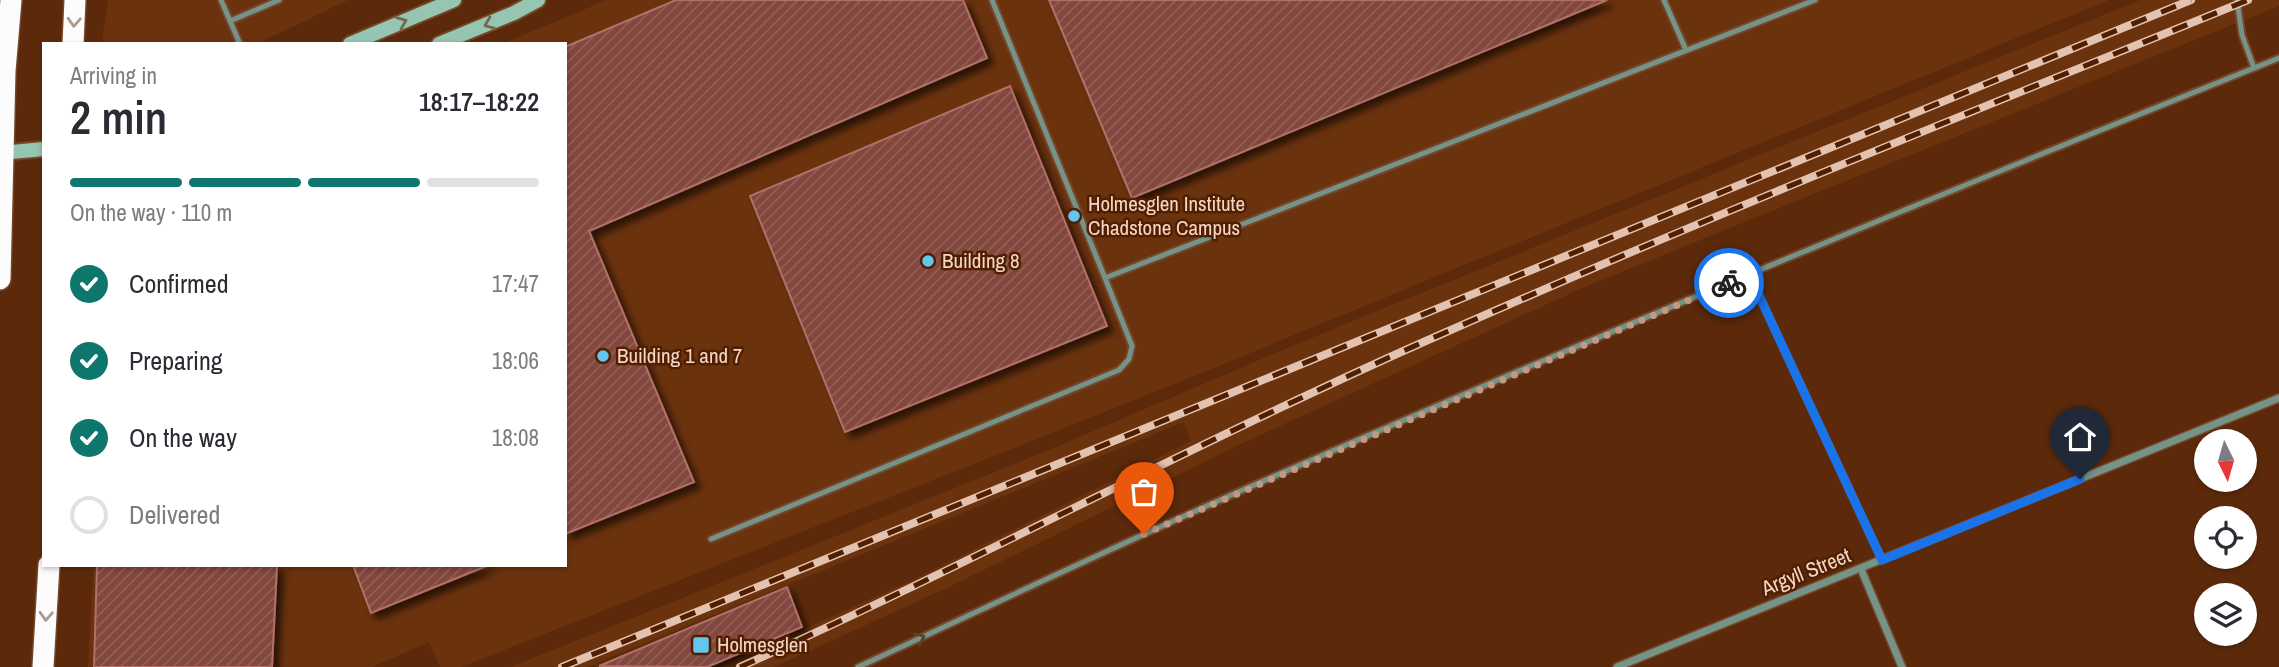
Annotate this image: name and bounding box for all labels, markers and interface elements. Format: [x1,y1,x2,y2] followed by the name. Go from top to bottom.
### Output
[484,15,496,29] one-way arrow
[394,16,407,30] one-way arrow
[66,17,81,28] one-way arrow
[70,60,157,91] text: Arriving in
[419,84,539,119] text: 18:17–18:22
[70,86,167,148] text: 2 min
[1088,189,1245,242] place label: Holmesglen Institute Chadstone Campus
[70,197,232,228] text: On the way · 110 m
[1066,208,1082,224] marker: Holmesglen Institute Chadstone Campus
[942,246,1020,275] place label: Building 8
[1694,248,1764,318] courier
[920,253,936,269] marker: Building 8
[1710,264,1748,302] icon: bike
[70,265,108,303] icon: check
[129,266,229,301] text: Confirmed
[492,268,539,299] text: 17:47
[617,341,742,370] place label: Building 1 and 7
[70,342,108,380] icon: check
[129,343,223,378] text: Preparing
[492,345,539,376] text: 18:06
[595,348,611,364] marker: Building 1 and 7
[2050,407,2110,479] pin
[2061,418,2099,456] icon: home
[70,419,108,457] icon: check
[129,420,237,455] text: On the way
[492,422,539,453] text: 18:08
[2194,429,2258,492] north arrow
[2194,429,2257,646] map controls
[1114,462,1174,534] pin
[1125,473,1163,511] icon: bag
[129,497,220,532] text: Delivered
[2194,506,2257,569] button: locate
[1756,540,1855,603] street label: Argyll Street
[2194,583,2257,646] button: layers
[38,611,53,622] one-way arrow
[717,630,808,659] place label: Holmesglen
[913,632,925,646] one-way arrow
[691,635,711,655] marker: Holmesglen

